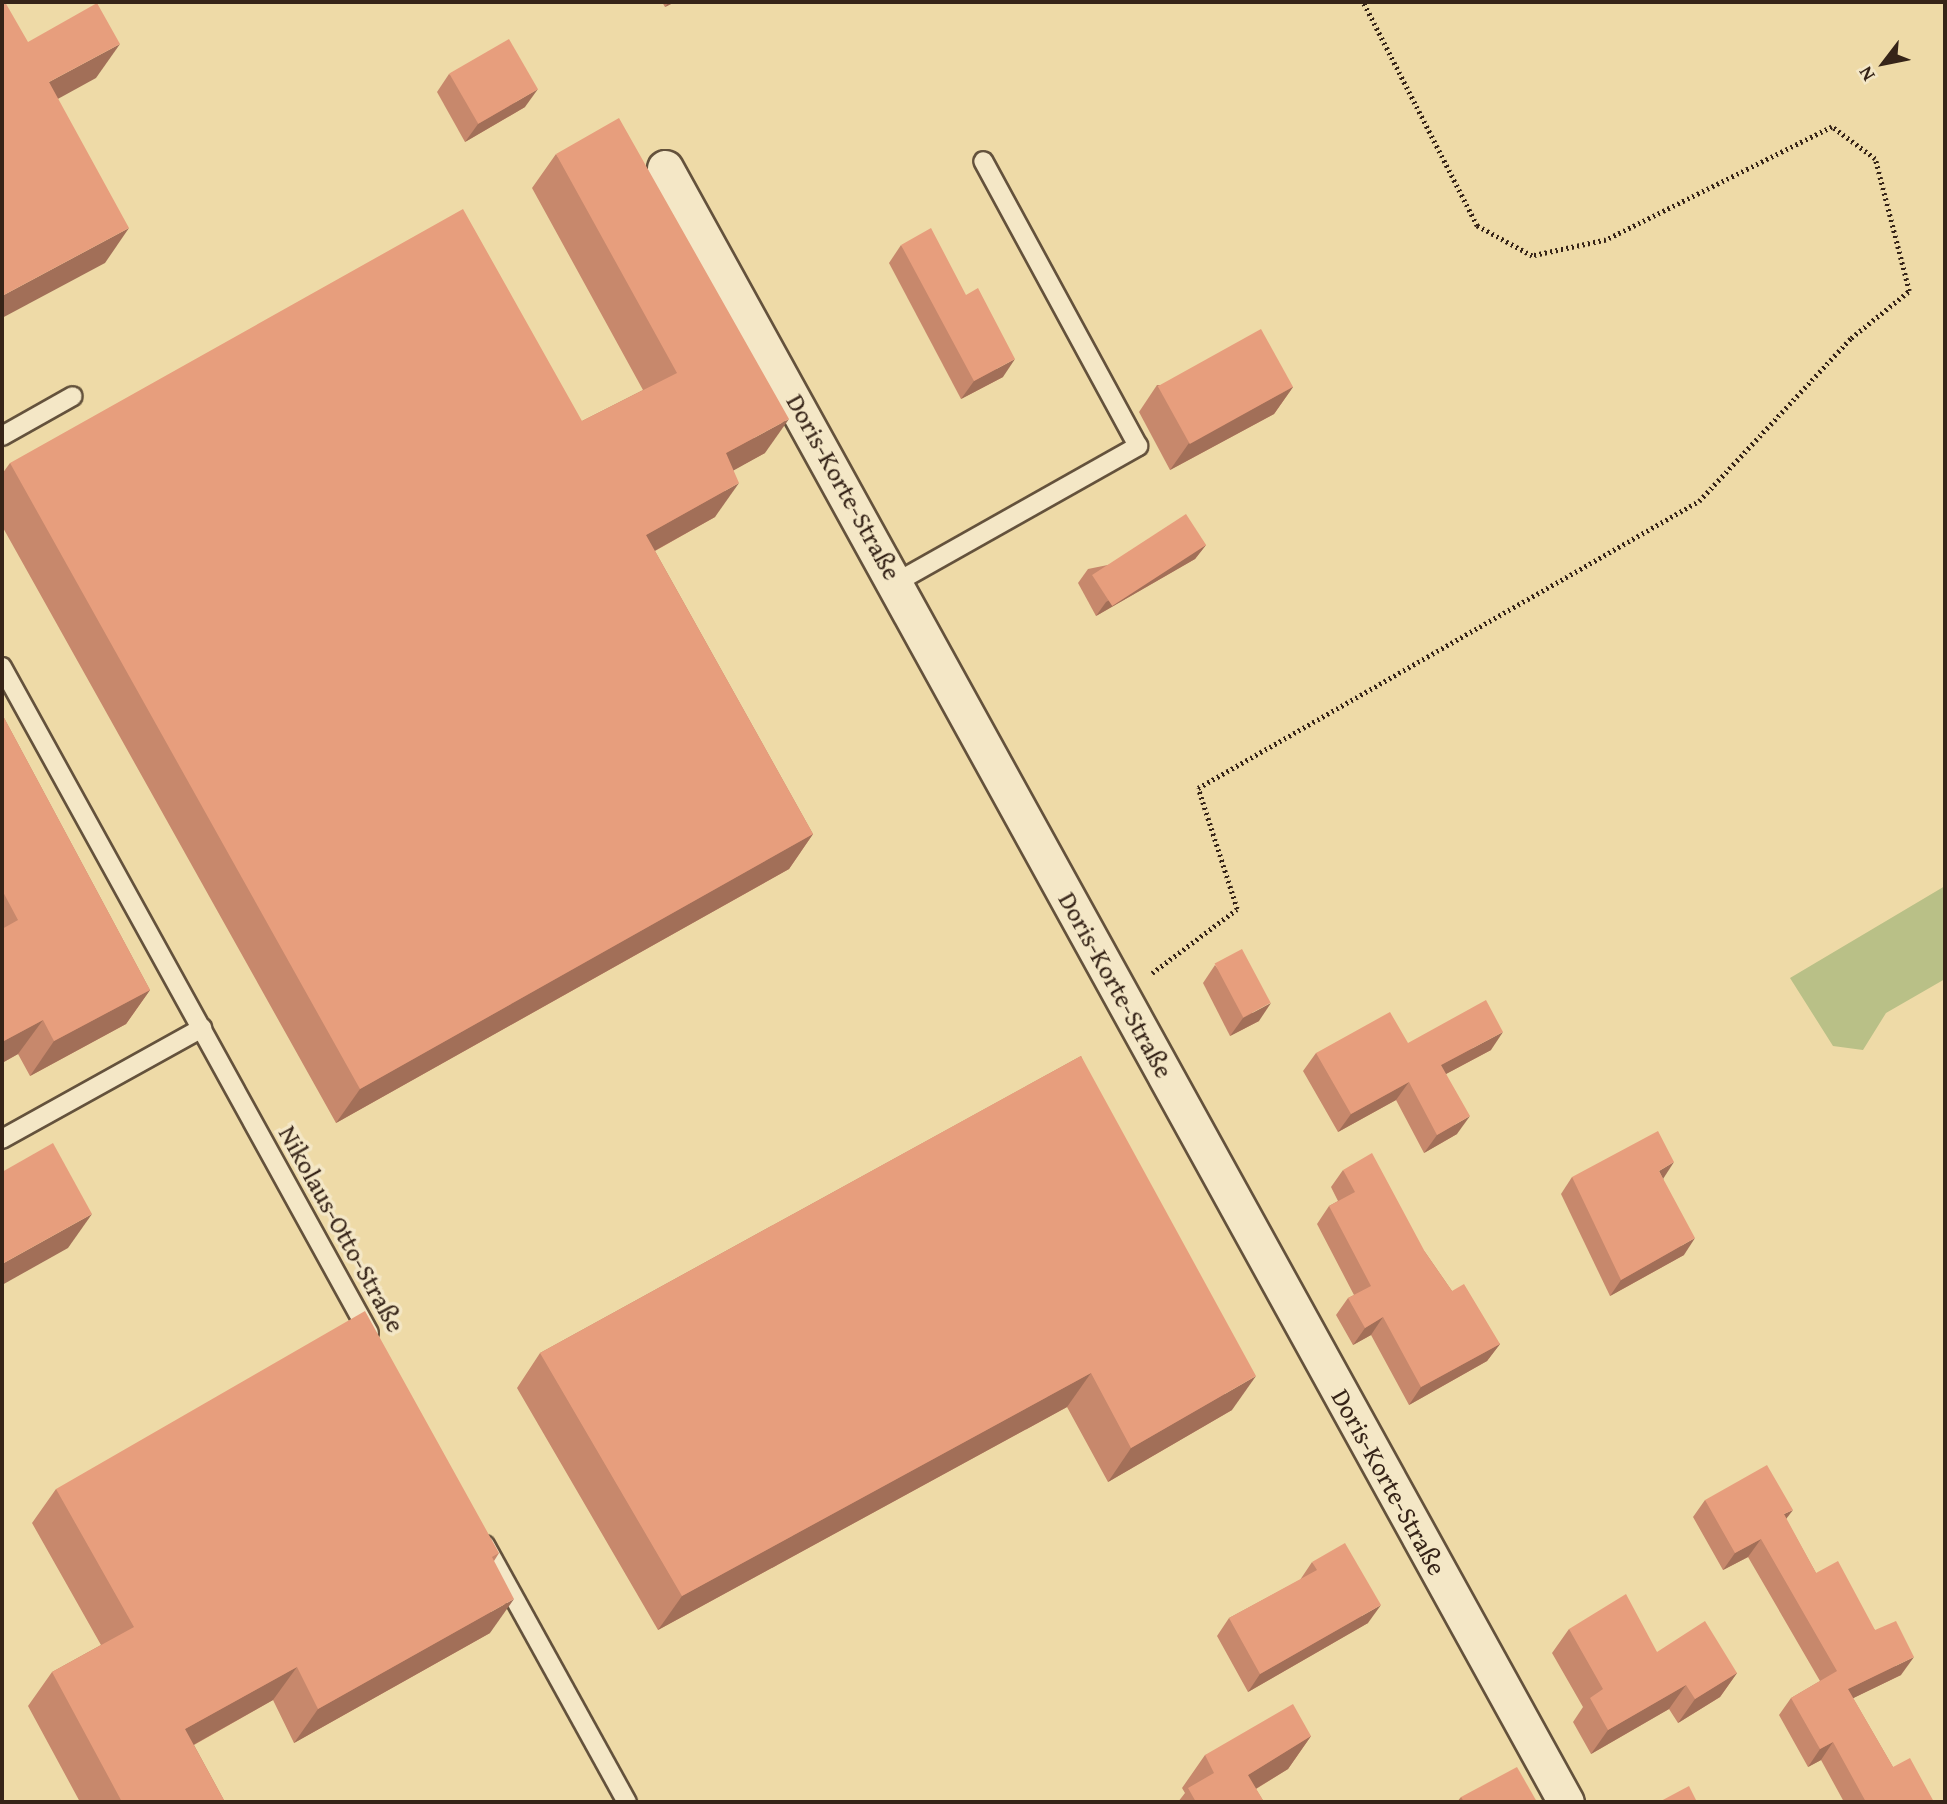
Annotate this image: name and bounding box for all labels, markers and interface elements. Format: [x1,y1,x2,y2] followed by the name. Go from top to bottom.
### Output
[1849,28,1919,98] north arrow
[1851,61,1881,87] text: N
[780,388,908,586] street label: Doris-Korte-Straße
[1052,886,1180,1084] street label: Doris-Korte-Straße
[272,1120,412,1338] street label: Nikolaus-Otto-Straße
[1325,1383,1453,1581] street label: Doris-Korte-Straße

